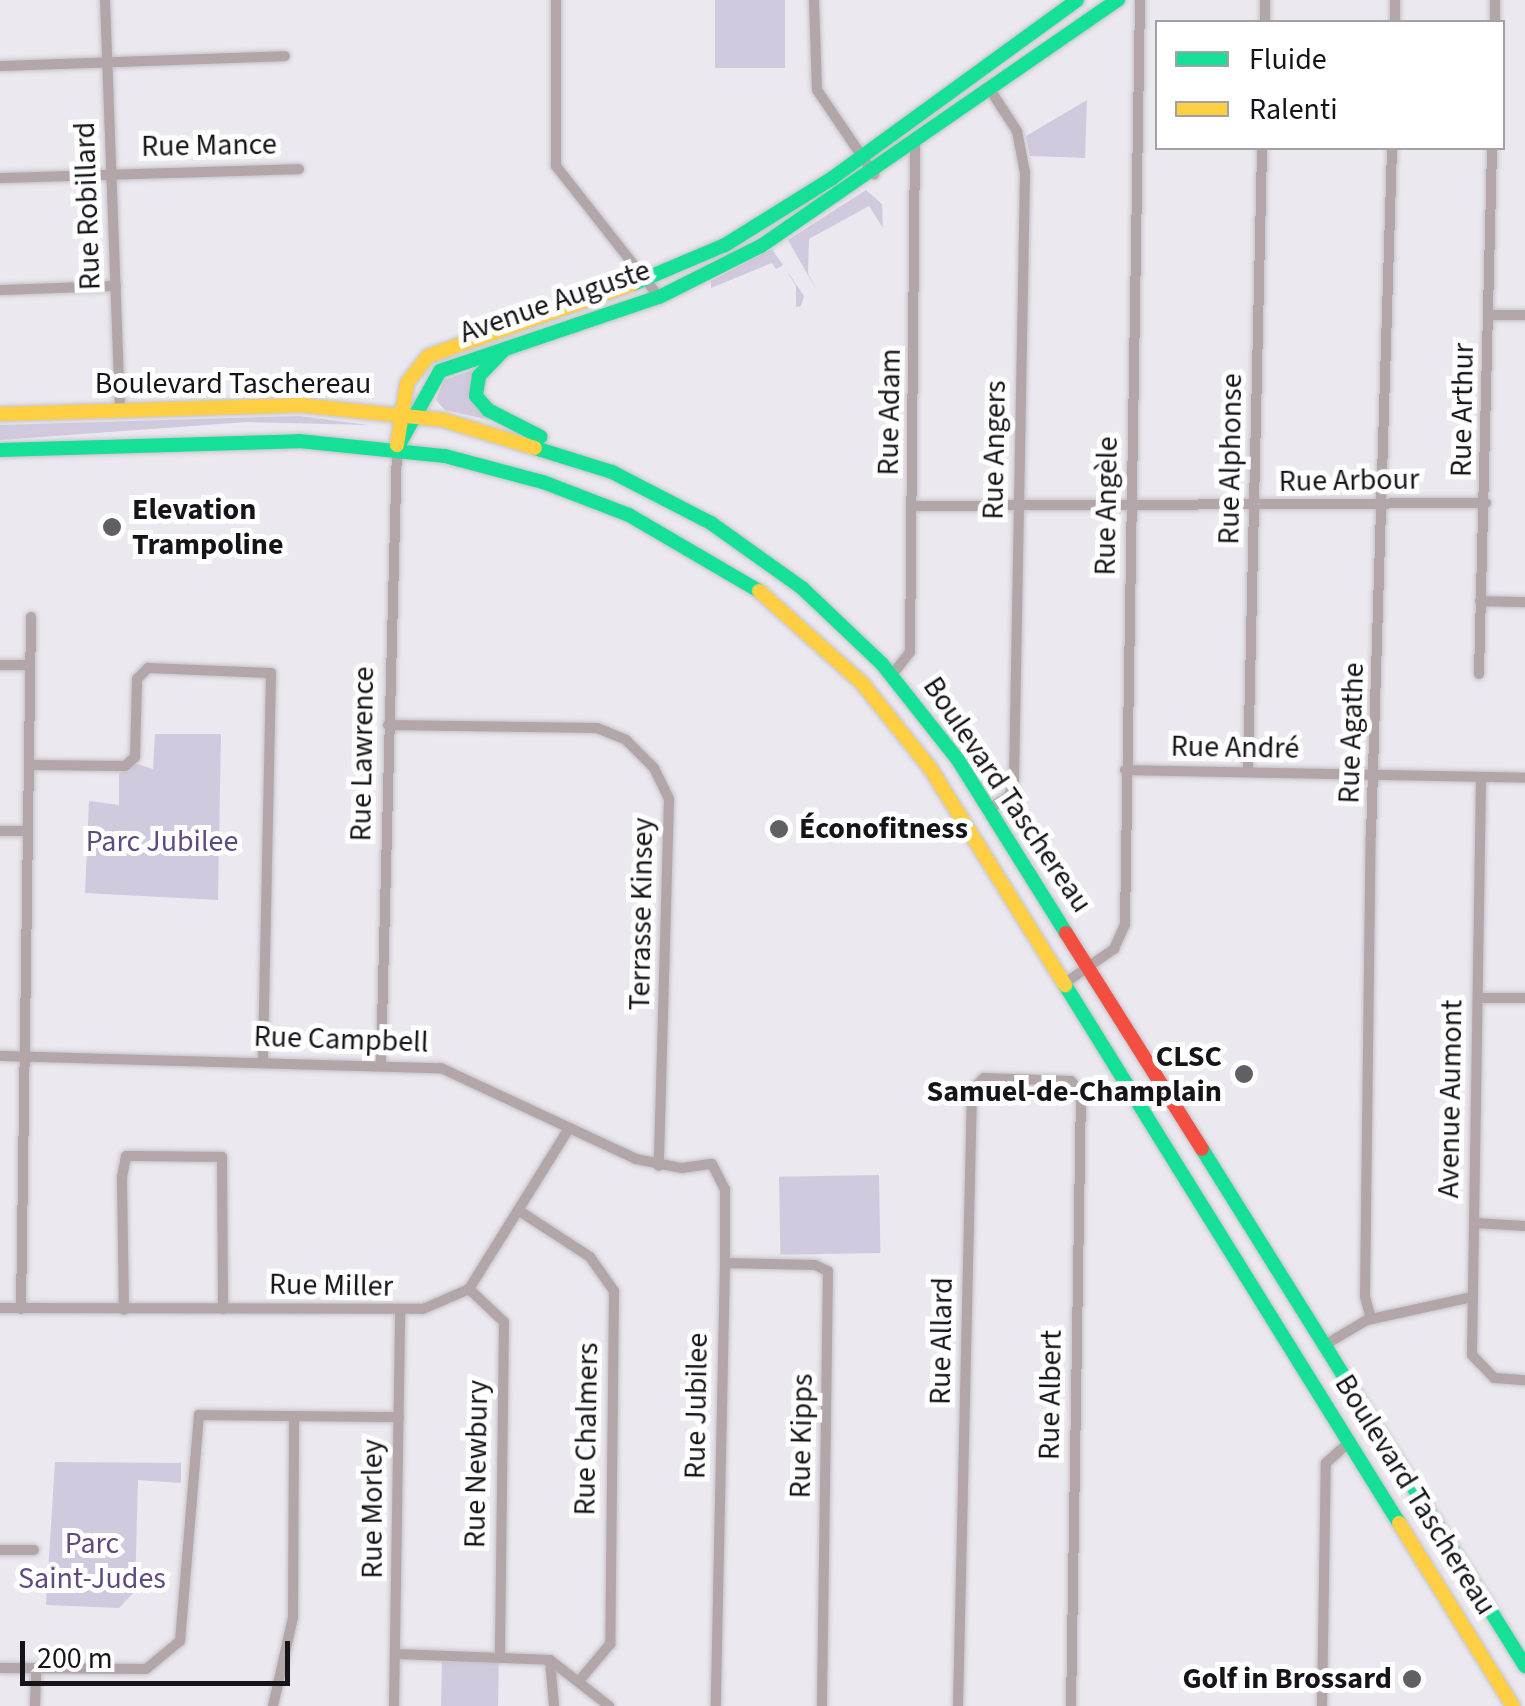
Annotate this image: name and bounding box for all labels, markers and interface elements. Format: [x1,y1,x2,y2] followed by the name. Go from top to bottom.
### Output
[1155,20,1505,150] legend
[1249,38,1327,81] text: Fluide
[1249,88,1338,131] text: Ralenti
[67,121,109,291] street label: Rue Robillard
[141,127,277,165] street label: Rue Mance
[455,253,655,351] street label: Avenue Auguste
[1444,343,1482,477] street label: Rue Arthur
[871,348,909,476] street label: Rue Adam
[95,366,371,402] street label: Boulevard Taschereau
[1212,373,1250,545] street label: Rue Alphonse
[976,380,1014,520] street label: Rue Angers
[1088,436,1126,576] street label: Rue Angèle
[1278,462,1420,500] street label: Rue Arbour
[132,492,283,562] place label: Elevation Trampoline
[101,516,123,538] marker: Elevation Trampoline
[1332,662,1372,804] street label: Rue Agathe
[343,666,383,842] street label: Rue Lawrence
[915,670,1099,920] street label: Boulevard Taschereau
[1170,729,1300,767] street label: Rue André
[799,811,968,847] place label: Éconofitness
[622,817,662,1011] street label: Terrasse Kinsey
[768,818,790,840] marker: Éconofitness
[86,824,238,860] park label: Parc Jubilee
[1431,999,1471,1199] street label: Avenue Aumont
[253,1019,429,1061] street label: Rue Campbell
[927,1039,1222,1110] place label: CLSC Samuel-de-Champlain
[1231,1061,1257,1087] marker: CLSC Samuel-de-Champlain
[269,1267,393,1305] street label: Rue Miller
[923,1277,961,1405] street label: Rue Allard
[1032,1330,1070,1460] street label: Rue Albert
[678,1333,716,1479] street label: Rue Jubilee
[567,1342,607,1516] street label: Rue Chalmers
[1326,1368,1504,1622] street label: Boulevard Taschereau
[783,1373,821,1499] street label: Rue Kipps
[458,1380,496,1548] street label: Rue Newbury
[355,1439,391,1579] street label: Rue Morley
[18,1526,166,1596] park label: Parc Saint-Judes
[25,1621,295,1683] scale bar
[37,1637,113,1680] text: 200 m
[1182,1661,1392,1697] place label: Golf in Brossard
[1401,1668,1423,1690] marker: Golf in Brossard

